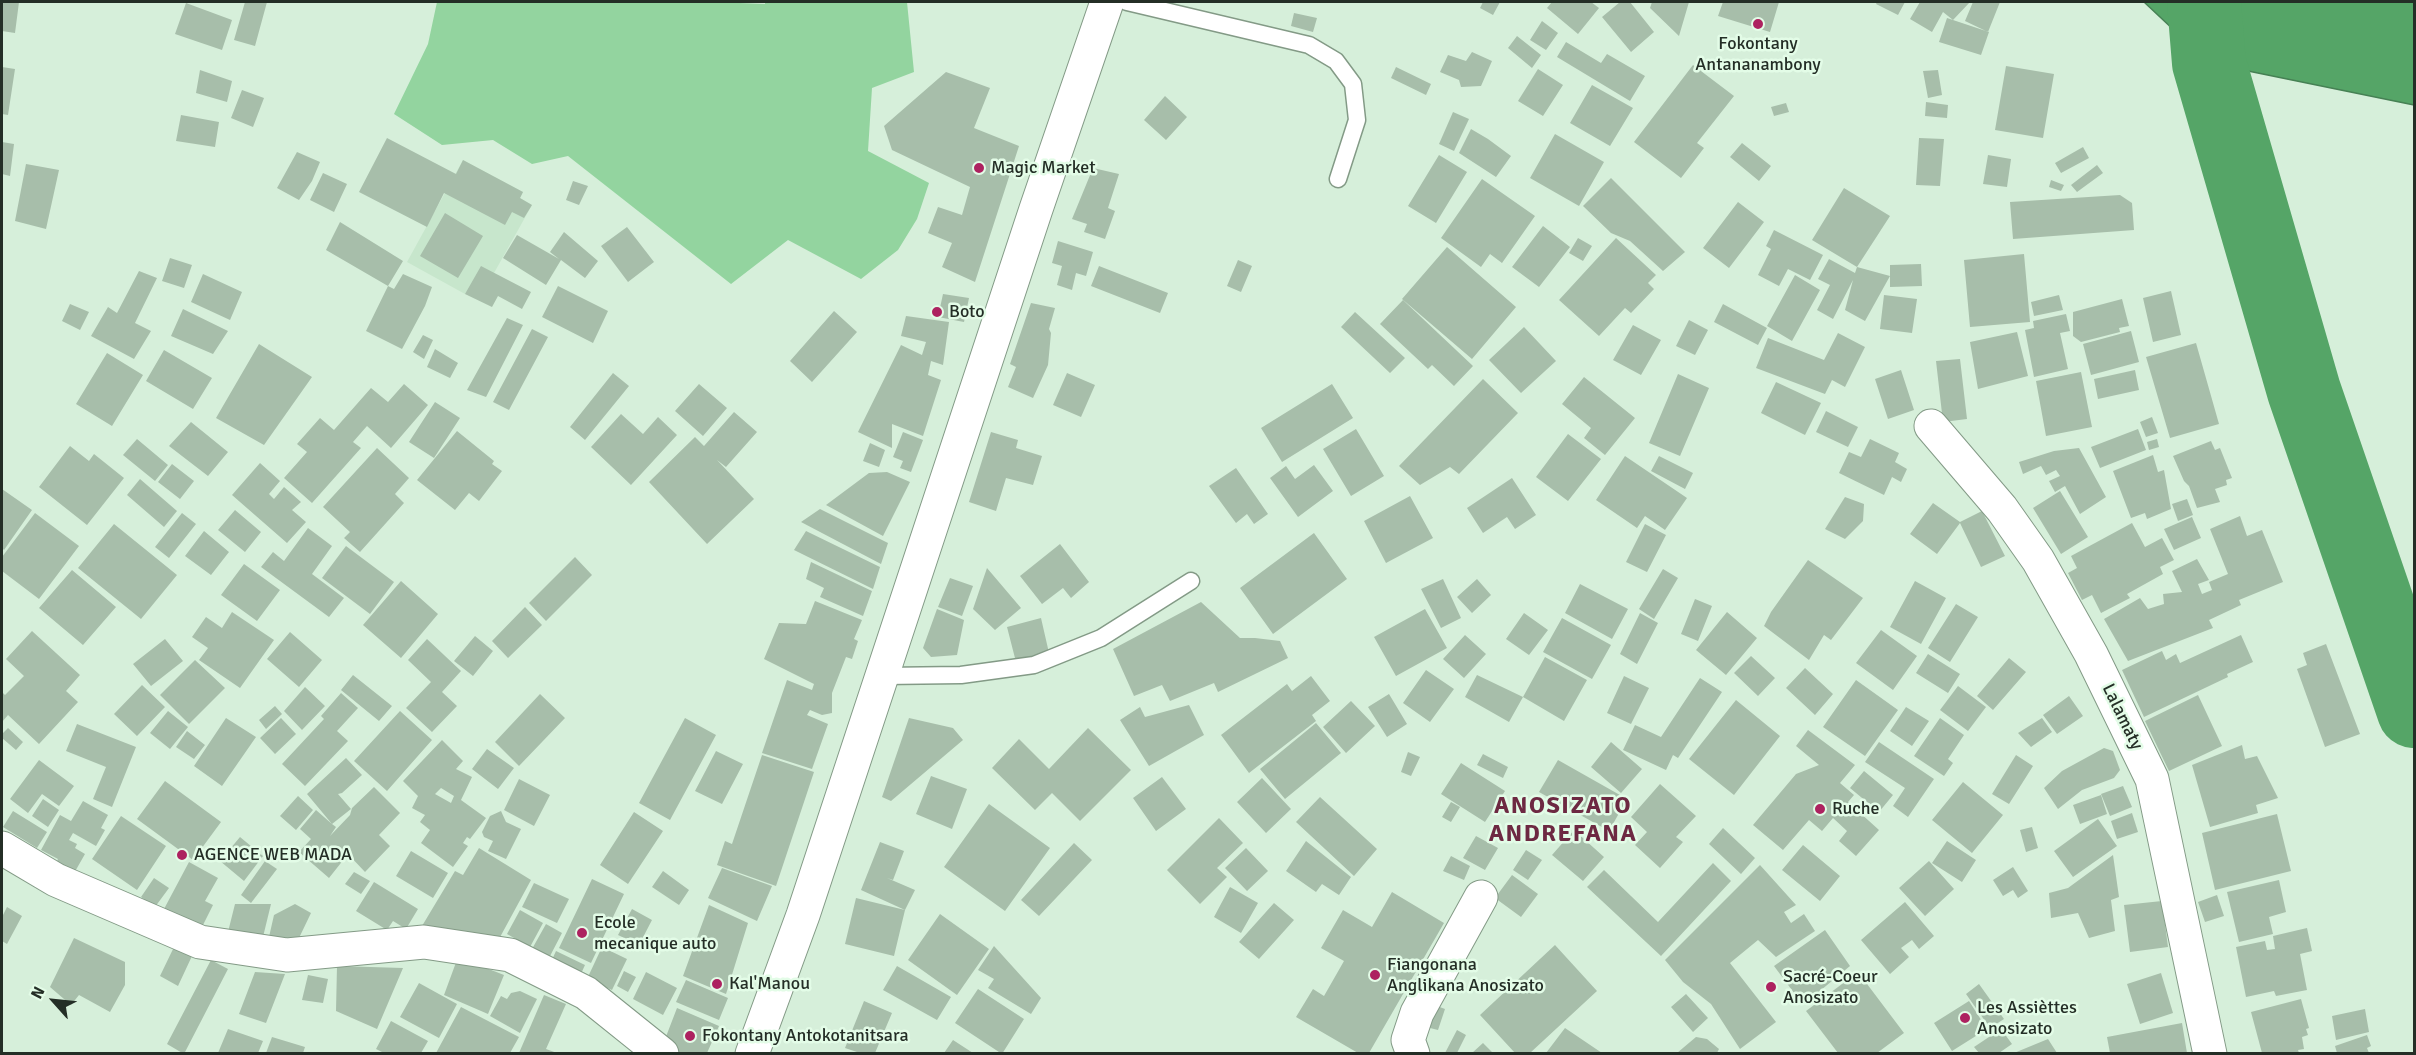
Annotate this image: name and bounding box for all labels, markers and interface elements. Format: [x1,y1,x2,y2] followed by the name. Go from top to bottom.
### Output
[1751,17,1765,31] marker: Fokontany Antananambony
[1695,33,1821,76] place label: Fokontany Antananambony
[991,157,1096,179] place label: Magic Market
[972,161,986,175] marker: Magic Market
[949,301,985,323] place label: Boto
[930,305,944,319] marker: Boto
[2097,680,2147,754] street label: Lalamaty
[1489,793,1637,849] district label: ANOSIZATO ANDREFANA
[1832,798,1880,820] place label: Ruche
[1813,802,1827,816] marker: Ruche
[194,844,352,866] place label: AGENCE WEB MADA
[175,848,189,862] marker: AGENCE WEB MADA
[594,912,716,954] place label: Ecole mecanique auto
[575,926,589,940] marker: Ecole mecanique auto
[1387,954,1544,996] place label: Fiangonana Anglikana Anosizato
[1783,966,1878,1008] place label: Sacré-Coeur Anosizato
[1368,968,1382,982] marker: Fiangonana Anglikana Anosizato
[24,971,84,1031] north arrow
[729,973,810,995] place label: Kal'Manou
[710,977,724,991] marker: Kal'Manou
[1764,980,1778,994] marker: Sacré-Coeur Anosizato
[27,983,49,1002] text: N
[1977,997,2077,1040] place label: Les Assièttes Anosizato
[1958,1011,1972,1025] marker: Les Assièttes Anosizato
[702,1025,909,1047] place label: Fokontany Antokotanitsara
[683,1029,697,1043] marker: Fokontany Antokotanitsara

